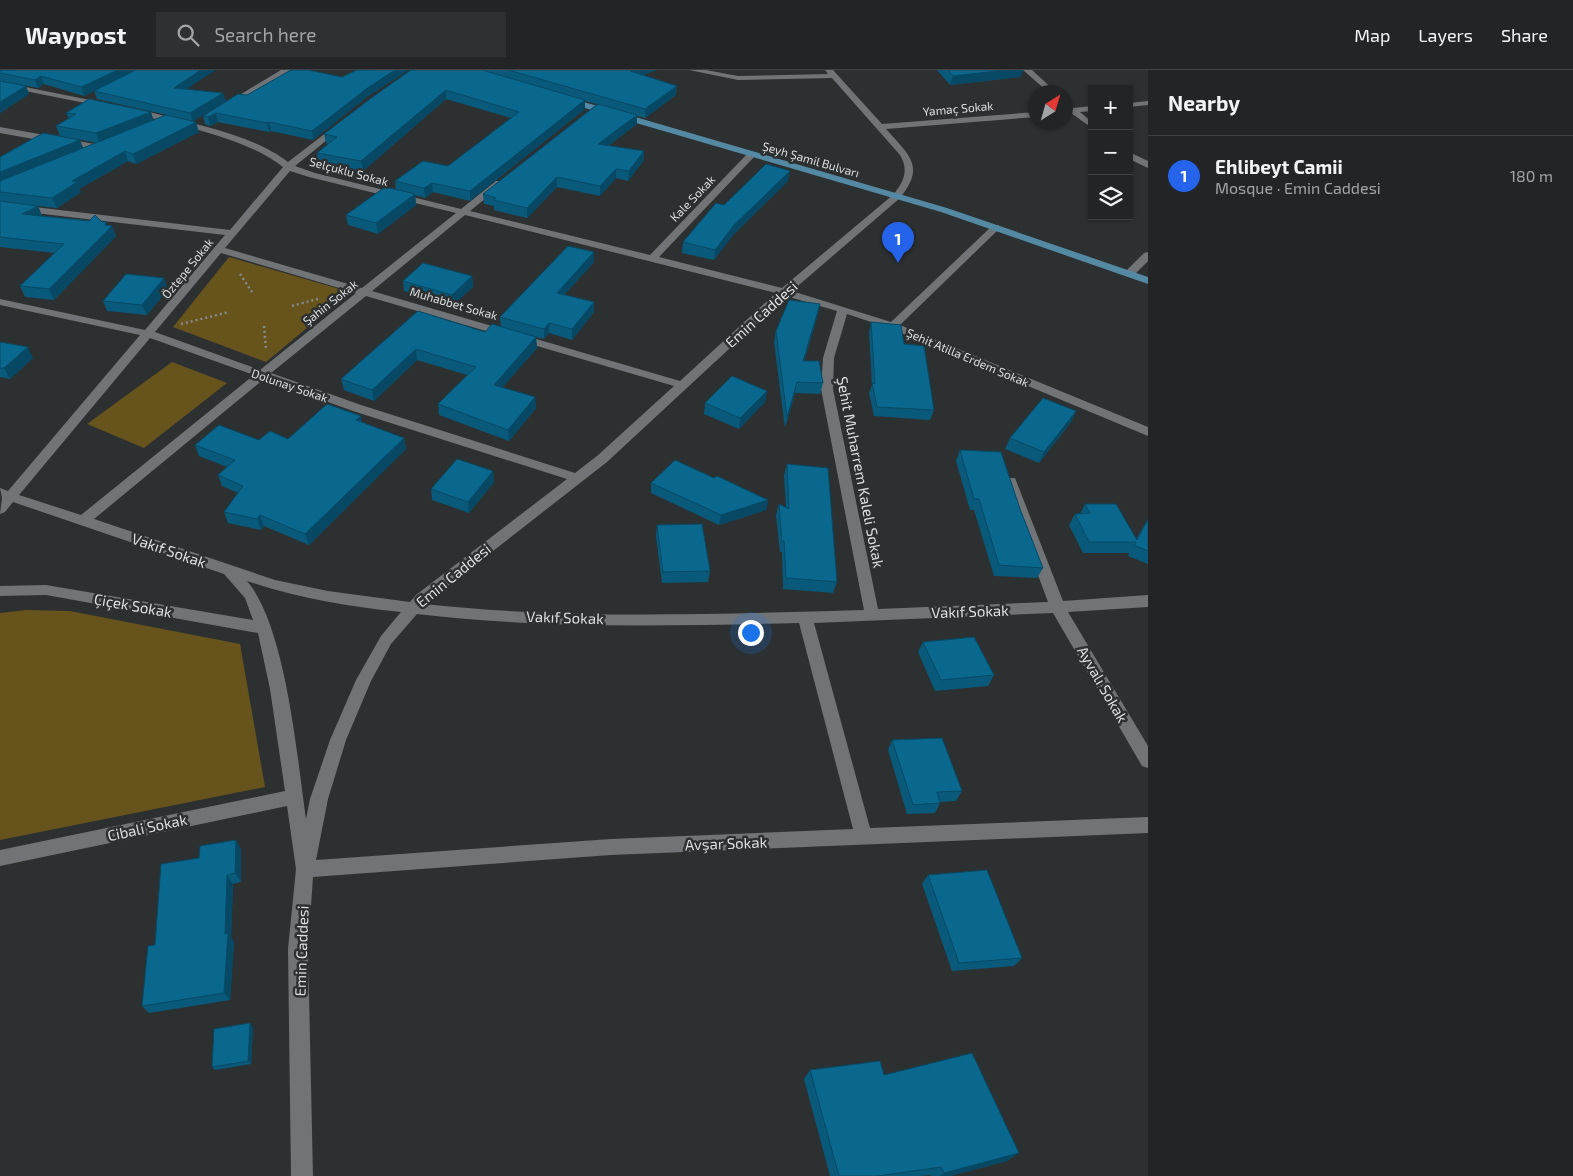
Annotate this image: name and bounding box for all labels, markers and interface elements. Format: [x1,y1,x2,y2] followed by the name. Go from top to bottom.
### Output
[156,12,506,57] search box
[25,20,126,49] text: Waypost
[174,21,202,49] icon: search
[214,23,317,46] text: Search here
[1354,24,1390,46] text: Map
[1418,24,1473,46] text: Layers
[1501,24,1548,46] text: Share
[1028,85,1073,130] north arrow
[1088,85,1133,220] map controls
[1088,85,1133,130] button: +
[1168,90,1240,115] text: Nearby
[922,98,994,119] street label: Yamaç Sokak
[1088,130,1133,175] button: −
[760,138,861,181] street label: Şeyh Şamil Bulvarı
[308,154,390,189] street label: Selçuklu Sokak
[1215,155,1343,178] text: Ehlibeyt Camii
[1181,166,1187,185] text: 1
[1510,166,1553,185] text: 180 m
[667,172,717,224] street label: Kale Sokak
[1088,175,1133,220] button: layers
[1215,178,1381,197] text: Mosque · Emin Caddesi
[882,222,914,263] pin: 1
[158,235,216,301] street label: Öztepe Sokak
[300,276,361,329] street label: Şahin Sokak
[721,277,801,351] street label: Emin Caddesi
[408,284,500,322] street label: Muhabbet Sokak
[904,325,1031,391] street label: Şehit Atilla Erdem Sokak
[250,365,330,405] street label: Dolunay Sokak
[833,375,888,570] street label: Şehit Muharrem Kaleli Sokak
[129,529,209,571] street label: Vakıf Sokak
[412,539,494,611] street label: Emin Caddesi
[92,589,174,622] street label: Çiçek Sokak
[931,601,1009,621] street label: Vakıf Sokak
[526,607,604,627] street label: Vakıf Sokak
[738,620,764,646] your location
[1074,643,1132,726] street label: Ayvalı Sokak
[106,810,189,844] street label: Cibali Sokak
[685,833,768,854] street label: Avşar Sokak
[290,905,312,997] street label: Emin Caddesi

